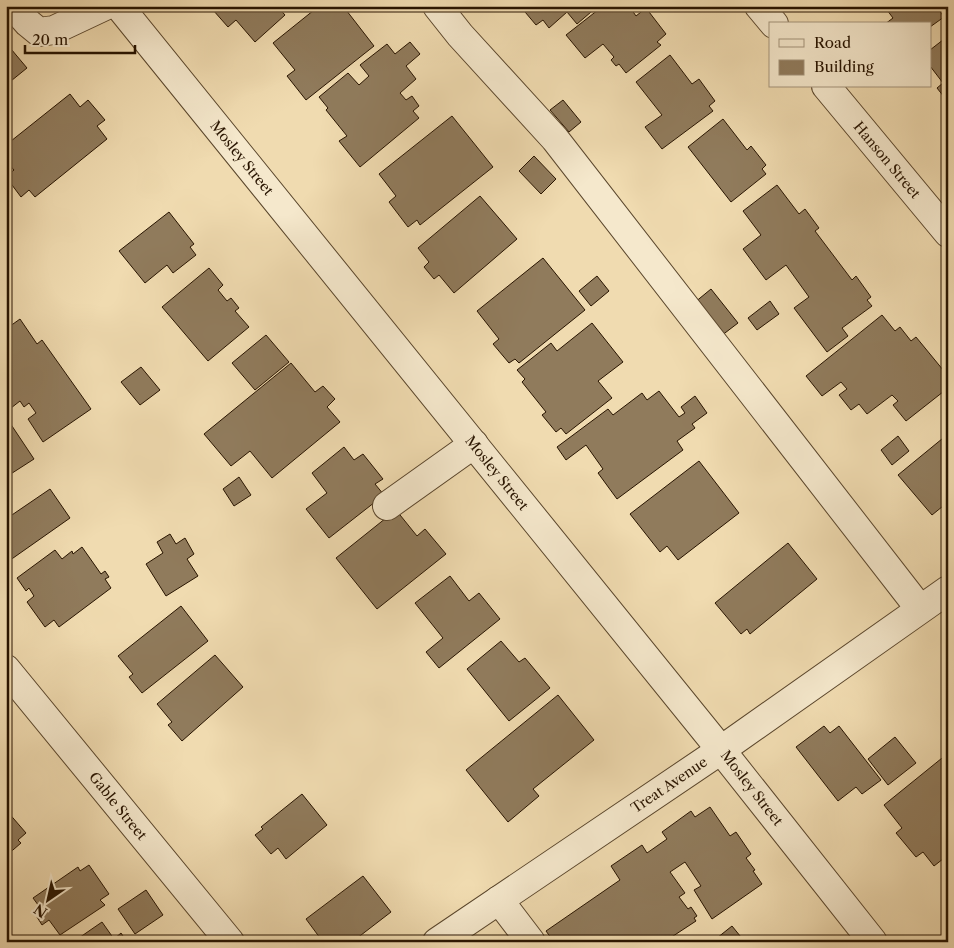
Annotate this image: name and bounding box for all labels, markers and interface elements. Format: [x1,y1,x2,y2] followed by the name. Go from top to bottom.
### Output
[25,22,135,54] scale bar
[769,22,932,88] legend
[32,30,68,49] text: 20 m
[814,33,851,52] text: Road
[814,57,874,76] text: Building
[206,117,278,199] street label: Mosley Street
[850,118,924,202] street label: Hanson Street
[461,432,533,514] street label: Mosley Street
[717,747,787,829] street label: Mosley Street
[627,753,711,817] street label: Treat Avenue
[85,768,151,844] street label: Gable Street
[22,876,72,926] north arrow
[31,900,51,922] text: N

